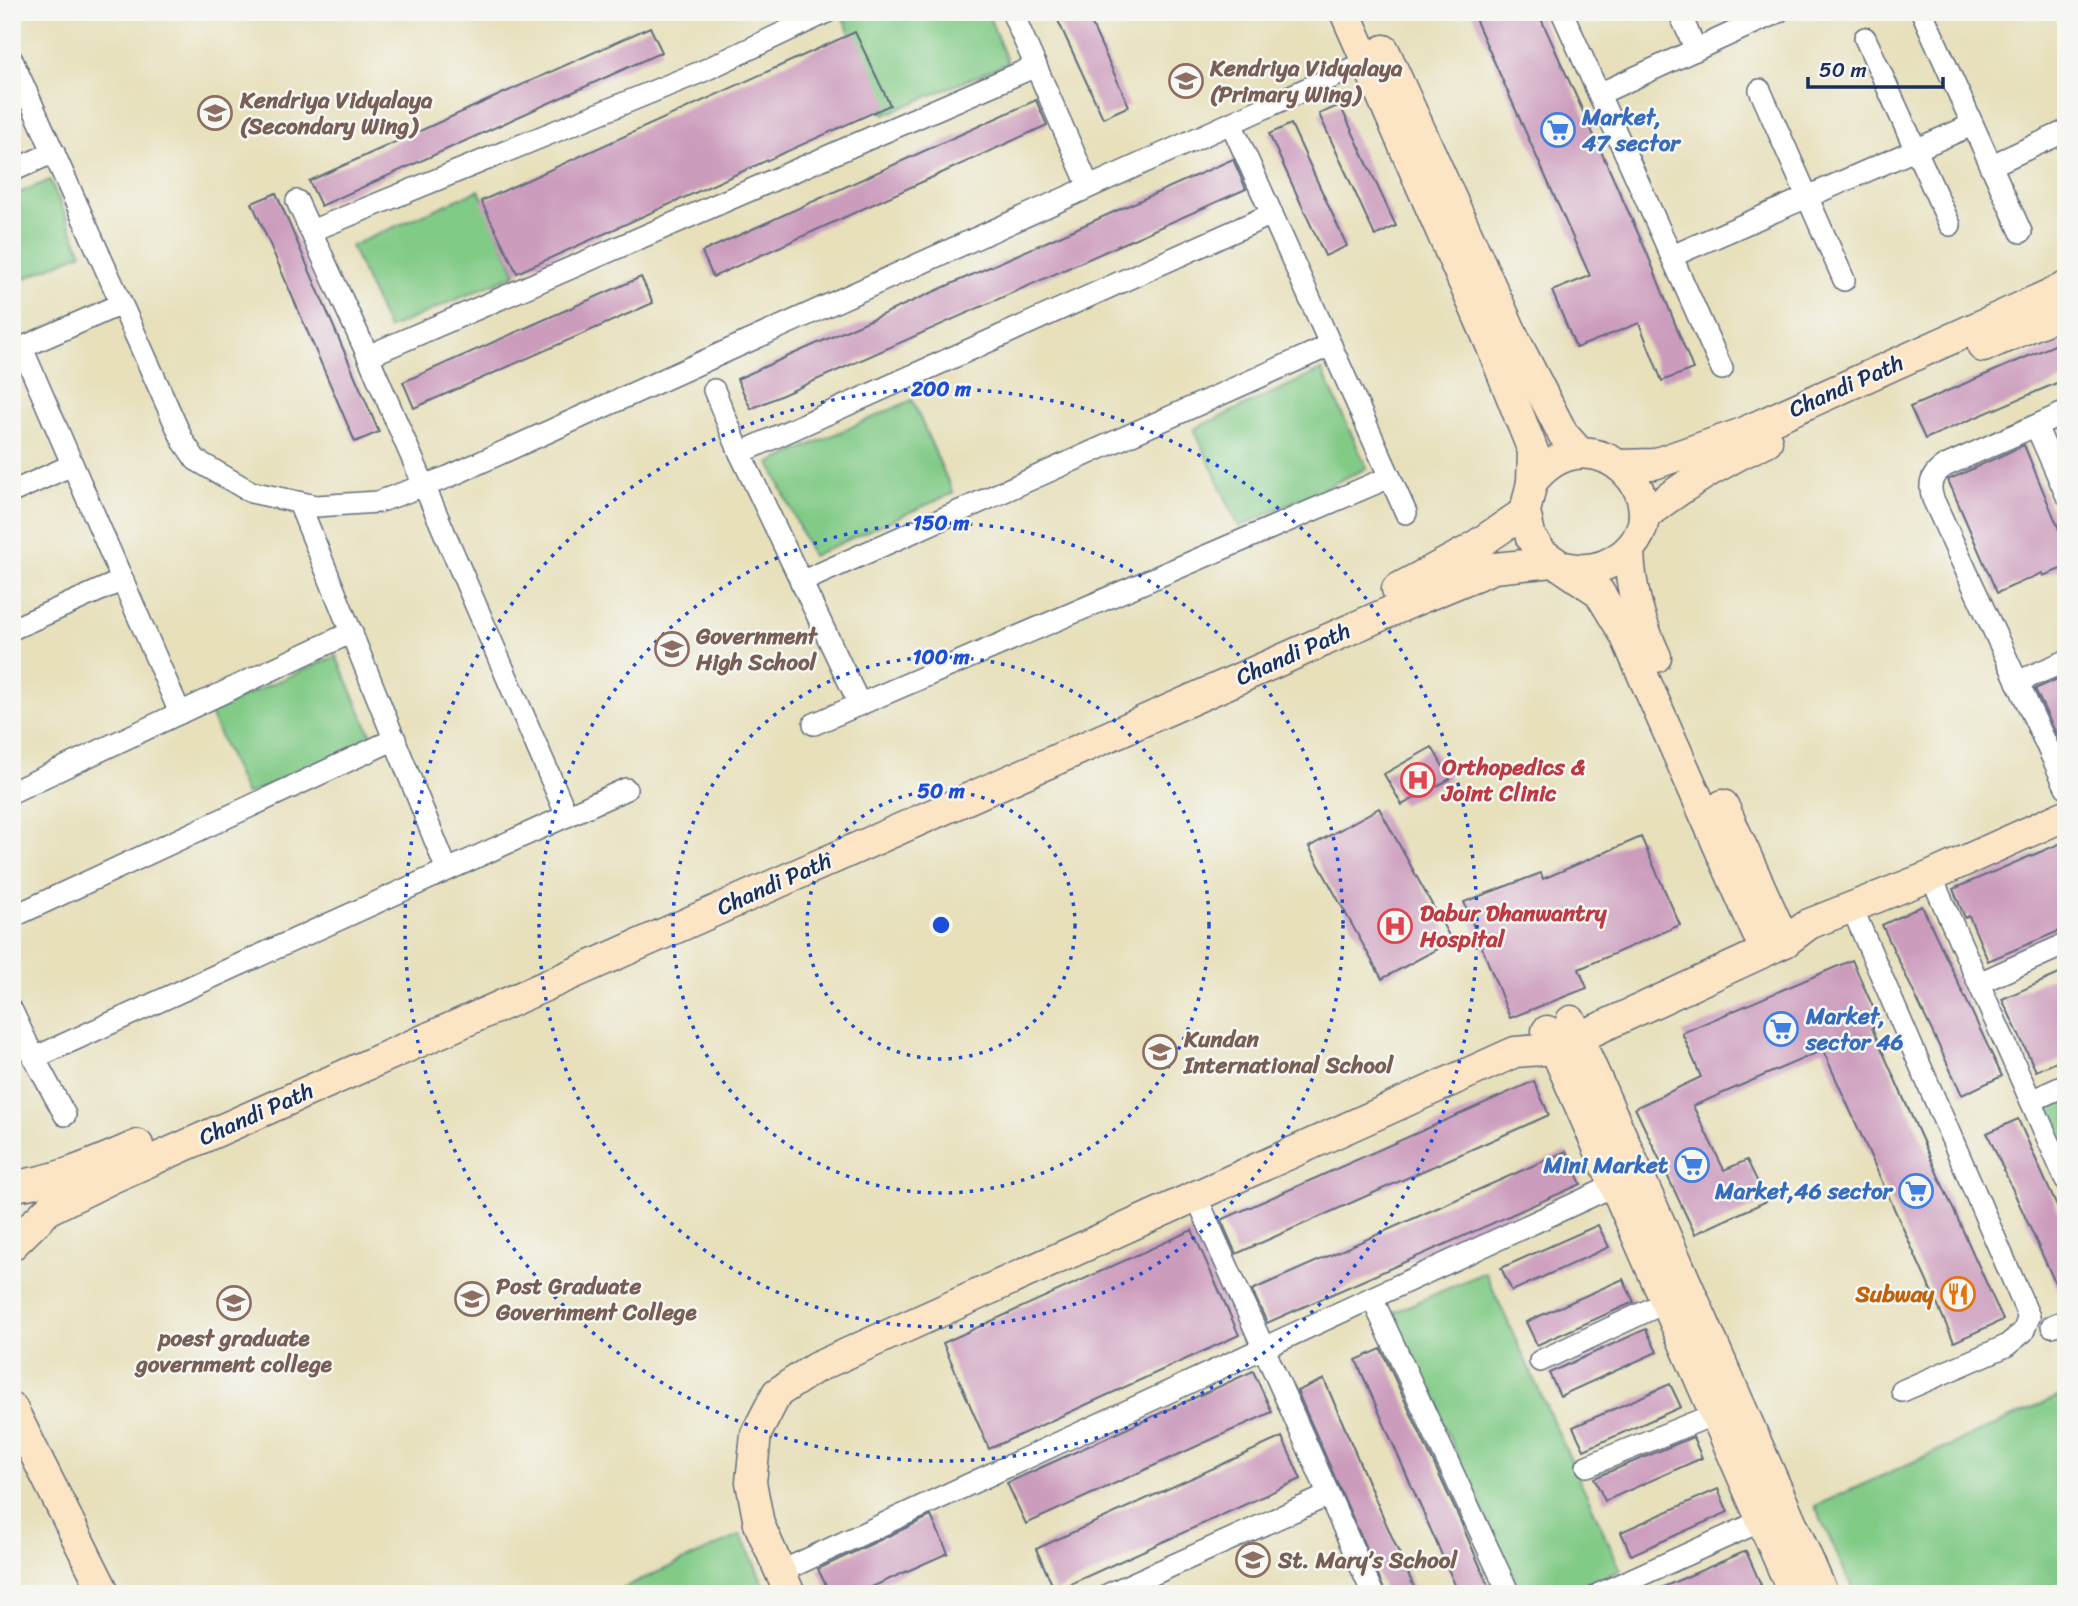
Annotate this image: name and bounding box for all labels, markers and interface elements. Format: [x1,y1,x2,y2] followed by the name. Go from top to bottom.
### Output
[1808,46,1943,90] scale bar
[1209,48,1403,115] place label: Kendriya Vidyalaya (Primary Wing)
[1819,51,1867,89] text: 50 m
[1167,62,1205,100] school or university icon: Kendriya Vidyalaya (Primary Wing)
[239,80,433,147] place label: Kendriya Vidyalaya (Secondary Wing)
[196,94,234,132] school or university icon: Kendriya Vidyalaya (Secondary Wing)
[1581,97,1682,164] place label: Market, 47 sector
[1539,111,1577,149] supermarket icon: Market, 47 sector
[1782,342,1910,430] street label: Chandi Path
[910,370,972,408] text: 200 m
[913,504,970,542] text: 150 m
[1229,610,1357,698] street label: Chandi Path
[695,616,819,683] place label: Government High School
[653,630,691,668] school or university icon: Government High School
[912,638,970,676] text: 100 m
[1440,747,1586,814] place label: Orthopedics & Joint Clinic
[1399,761,1437,799] hospital icon: Orthopedics & Joint Clinic
[917,772,966,810] text: 50 m
[710,840,838,928] street label: Chandi Path
[1419,893,1608,960] place label: Dabur Dhanwantry Hospital
[1376,907,1414,945] hospital icon: Dabur Dhanwantry Hospital
[929,913,953,937] centre of rings
[1805,996,1904,1063] place label: Market, sector 46
[1762,1010,1800,1048] supermarket icon: Market, sector 46
[1183,1019,1394,1086] place label: Kundan International School
[1141,1033,1179,1071] school or university icon: Kundan International School
[192,1070,320,1158] street label: Chandi Path
[1542,1145,1668,1186] place label: Mini Market
[1673,1146,1711,1184] supermarket icon: Mini Market
[1714,1171,1895,1212] place label: Market,46 sector
[1897,1172,1935,1210] supermarket icon: Market,46 sector
[495,1266,697,1333] place label: Post Graduate Government College
[1854,1274,1935,1315] place label: Subway
[1939,1275,1977,1313] restaurant icon: Subway
[453,1280,491,1318] school or university icon: Post Graduate Government College
[215,1284,253,1322] school or university icon: poest graduate government college
[134,1318,333,1385] place label: poest graduate government college
[1277,1540,1458,1581] place label: St. Mary’s School
[1234,1541,1272,1579] school or university icon: St. Mary’s School

